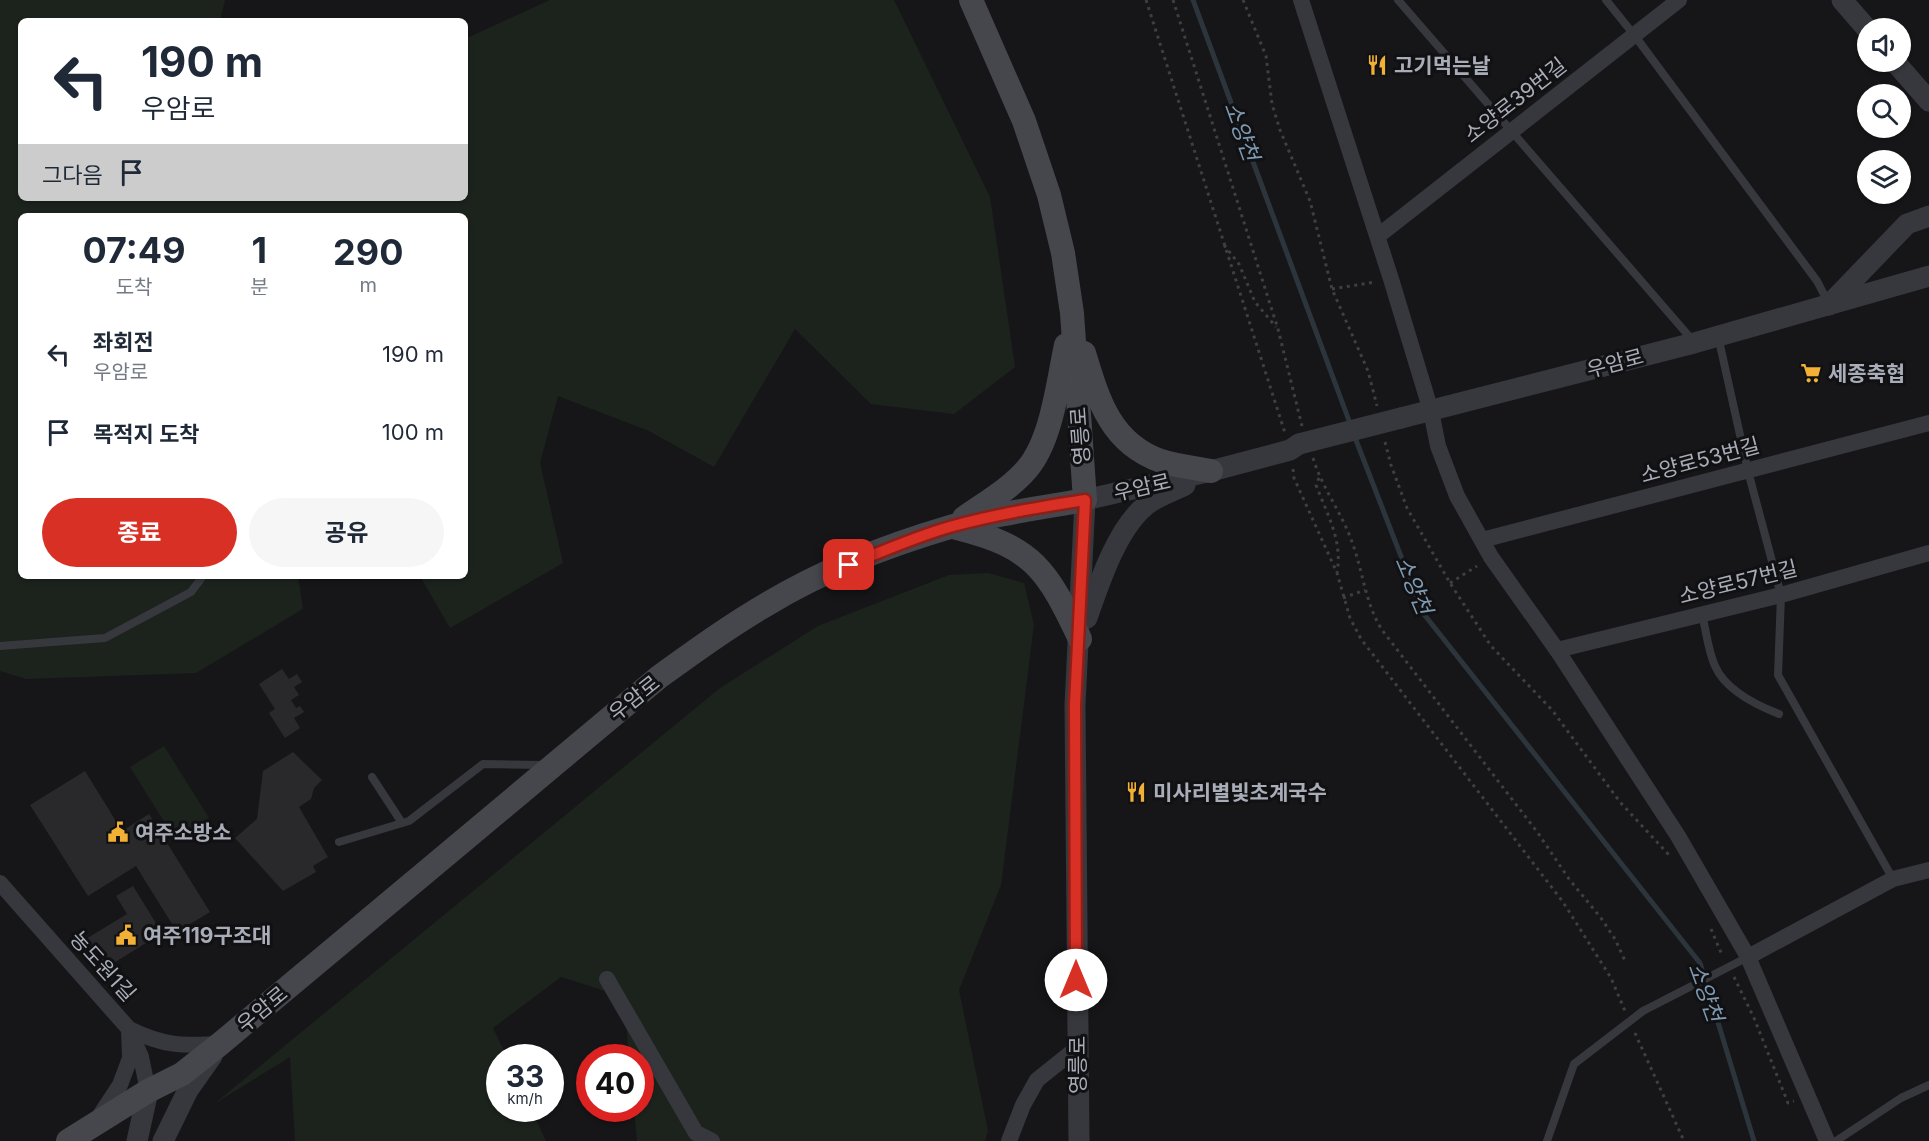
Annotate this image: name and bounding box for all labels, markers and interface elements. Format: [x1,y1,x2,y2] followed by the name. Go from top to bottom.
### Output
[1857,18,1911,204] map controls
[1857,18,1911,72] button: sound
[141,36,263,87] text: 190 m
[42,42,120,120] icon: left
[1459,52,1571,148] street label: 소양로39번길
[1365,53,1389,77] restaurant icon: 고기먹는날
[1394,53,1491,78] place label: 고기먹는날
[1857,84,1911,138] button: search
[141,92,216,125] text: 우암로
[1219,98,1266,167] water label: 소양천
[1857,150,1911,204] button: layers
[115,156,148,189] icon: arrive
[42,162,103,188] text: 그다음
[83,228,186,272] text: 07:49
[252,228,267,272] text: 1
[333,230,403,274] text: 290
[360,273,377,297] text: m
[116,275,152,299] text: 도착
[250,275,269,299] text: 분
[93,329,154,355] text: 좌회전
[42,338,75,371] icon: left
[382,341,444,367] text: 190 m
[1584,343,1646,383] street label: 우암로
[93,360,148,384] text: 우암로
[1799,361,1823,385] supermarket icon: 세종축협
[1828,361,1905,386] place label: 세종축협
[1066,406,1094,466] street label: 영릉로
[42,416,75,449] icon: arrive
[382,419,444,445] text: 100 m
[93,421,199,447] text: 목적지 도착
[1638,432,1762,488] street label: 소양로53번길
[1111,468,1173,506] street label: 우암로
[42,498,237,567] button: 종료
[249,498,444,567] button: 공유
[823,539,874,590] pin
[832,548,865,581] icon: arrive
[1390,552,1439,621] water label: 소양천
[1676,555,1800,609] street label: 소양로57번길
[604,670,664,726] street label: 우암로
[1124,780,1148,804] restaurant icon: 미사리별빛초계국수
[1153,780,1327,805] place label: 미사리별빛초계국수
[106,820,130,844] public building icon: 여주소방소
[135,820,232,845] place label: 여주소방소
[114,923,138,947] public building icon: 여주119구조대
[143,923,271,948] place label: 여주119구조대
[65,926,141,1006] street label: 농도원1길
[1044,948,1108,1012] position arrow
[1683,959,1730,1028] water label: 소양천
[232,981,292,1037] street label: 우암로
[1065,1036,1090,1094] street label: 영릉로
[576,1044,654,1122] speed limit sign: 40
[506,1058,544,1094] text: 33
[507,1089,543,1108] text: km/h

